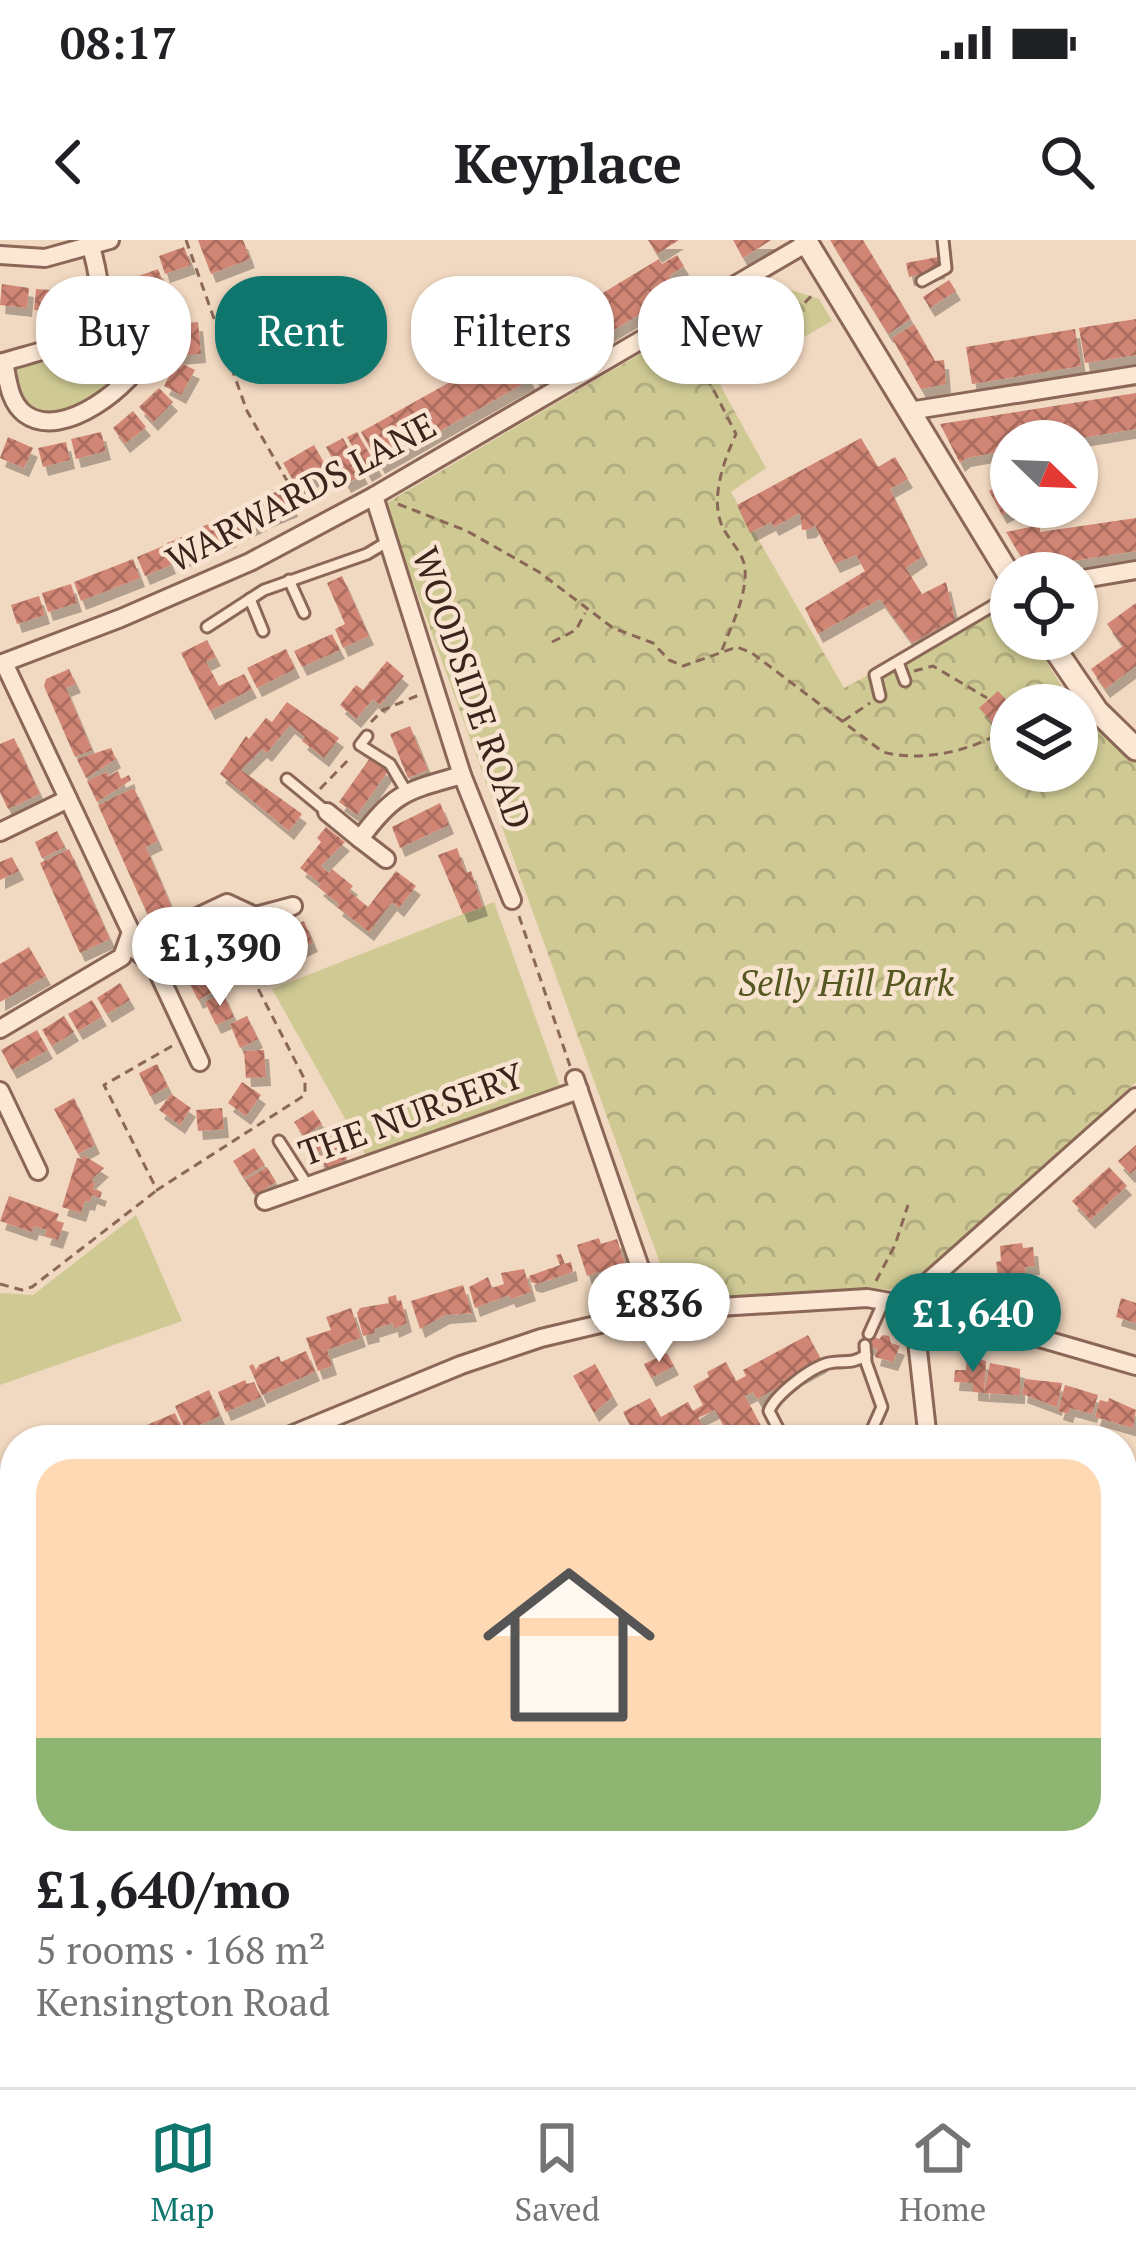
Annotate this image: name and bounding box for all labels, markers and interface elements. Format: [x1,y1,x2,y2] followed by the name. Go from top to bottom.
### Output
[60,12,177,72] text: 08:17
[454,127,682,198] text: Keyplace
[36,129,102,195] icon: back
[1034,129,1100,195] icon: search
[36,276,191,384] chip: Buy
[215,276,387,384] chip: Rent
[411,276,614,384] chip: Filters
[638,276,804,384] chip: New
[158,401,444,582] street label: WARWARDS LANE
[990,420,1098,528] north arrow
[990,420,1098,792] map controls
[402,541,543,835] street label: WOODSIDE ROAD
[990,552,1098,660] button: locate
[990,684,1098,792] button: layers
[122,907,318,1009] pin: £1,390
[159,920,281,972] text: £1,390
[738,959,955,1006] park label: Selly Hill Park
[292,1051,530,1176] street label: THE NURSERY
[588,1263,730,1365] pin: £836
[875,1273,1071,1375] pin: £1,640
[615,1276,703,1328] text: £836
[912,1286,1034,1338] text: £1,640
[461,1537,677,1753] icon: home
[36,1855,291,1923] text: £1,640/mo
[36,1923,326,1975] text: 5 rooms · 168 m²
[36,1975,330,2027] text: Kensington Road
[150,2115,216,2230] tab: Map
[515,2115,600,2230] tab: Saved
[899,2115,986,2230] tab: Home

